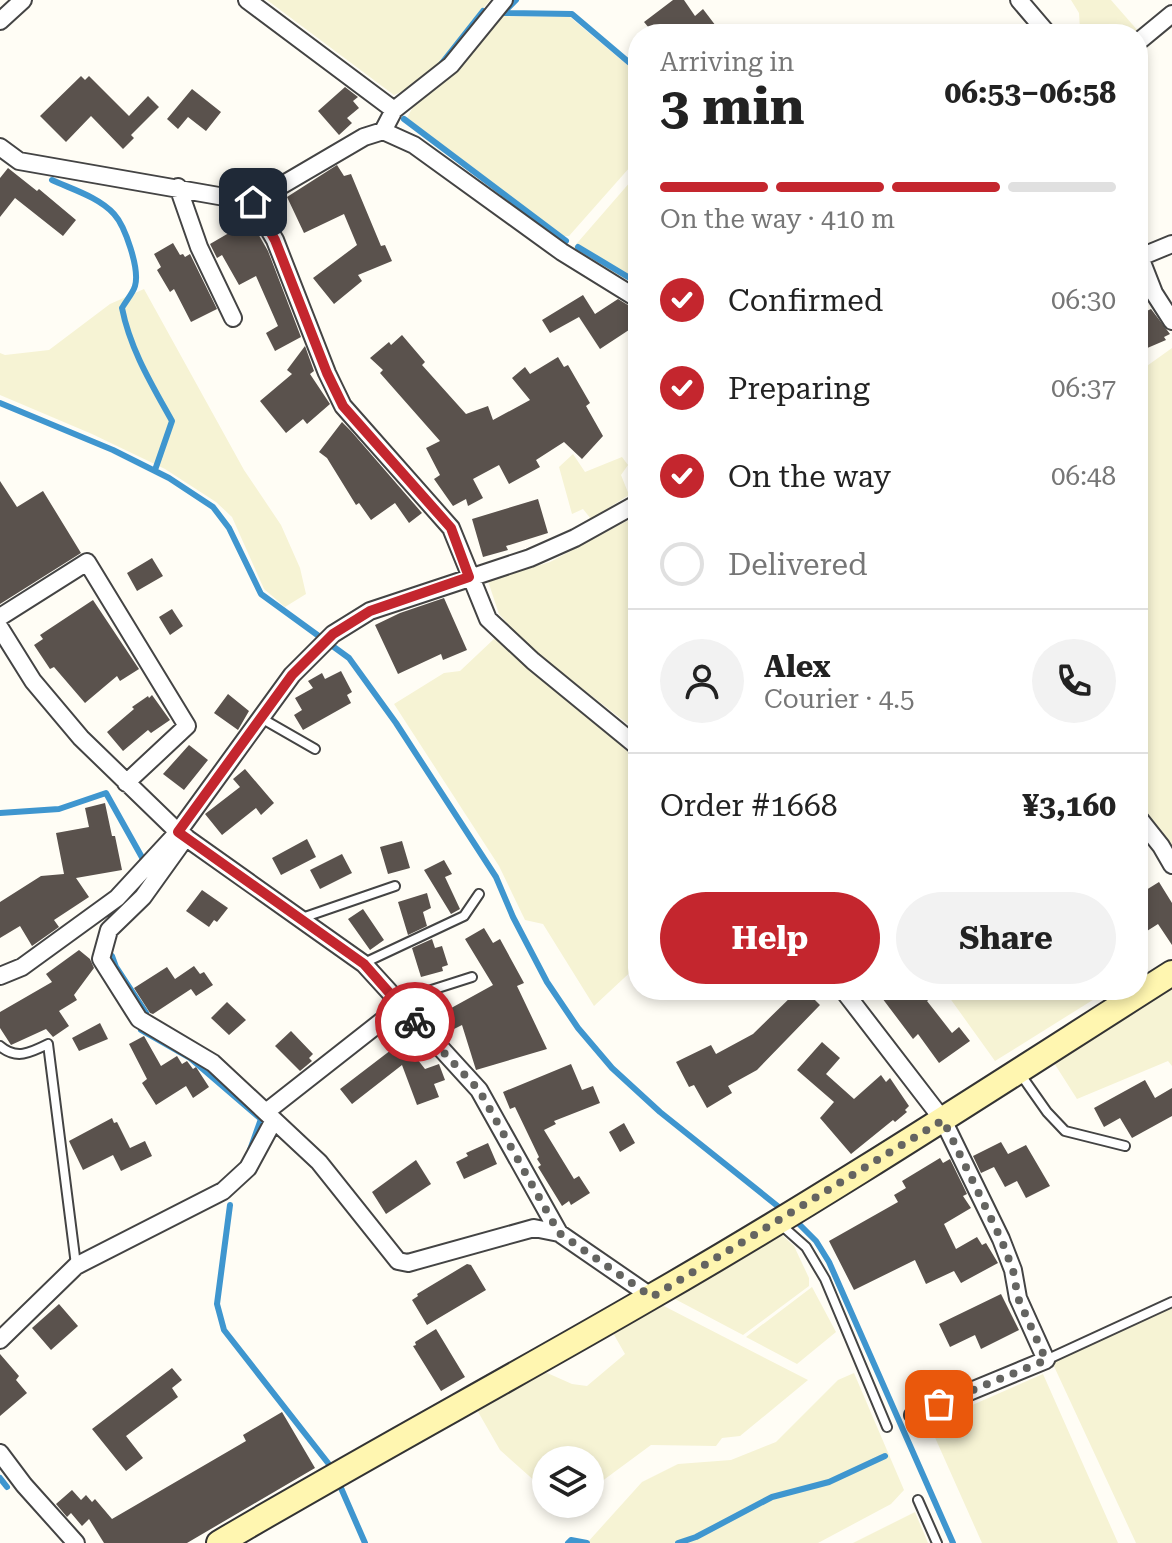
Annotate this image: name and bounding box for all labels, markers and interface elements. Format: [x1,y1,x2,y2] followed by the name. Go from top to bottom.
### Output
[660,47,794,77] text: Arriving in
[944,75,1116,110] text: 06:53–06:58
[660,76,805,137] text: 3 min
[219,168,287,236] pin
[231,180,275,224] icon: home
[660,204,895,234] text: On the way · 410 m
[660,278,704,322] icon: check
[728,283,883,318] text: Confirmed
[1051,285,1116,315] text: 06:30
[660,366,704,410] icon: check
[728,371,870,406] text: Preparing
[1051,373,1116,403] text: 06:37
[660,454,704,498] icon: check
[728,459,891,494] text: On the way
[1051,461,1116,491] text: 06:48
[728,547,867,582] text: Delivered
[660,639,744,723] button: person
[1032,639,1116,723] button: phone
[764,649,831,684] text: Alex
[764,684,914,714] text: Courier · 4.5
[660,788,838,823] text: Order #1668
[1022,788,1116,823] text: ¥3,160
[660,892,880,984] button: Help
[896,892,1116,984] button: Share
[375,982,455,1062] courier
[393,1000,437,1044] icon: bike
[905,1370,973,1438] pin
[917,1382,961,1426] icon: bag
[532,1446,604,1518] map controls
[532,1446,604,1518] button: layers

